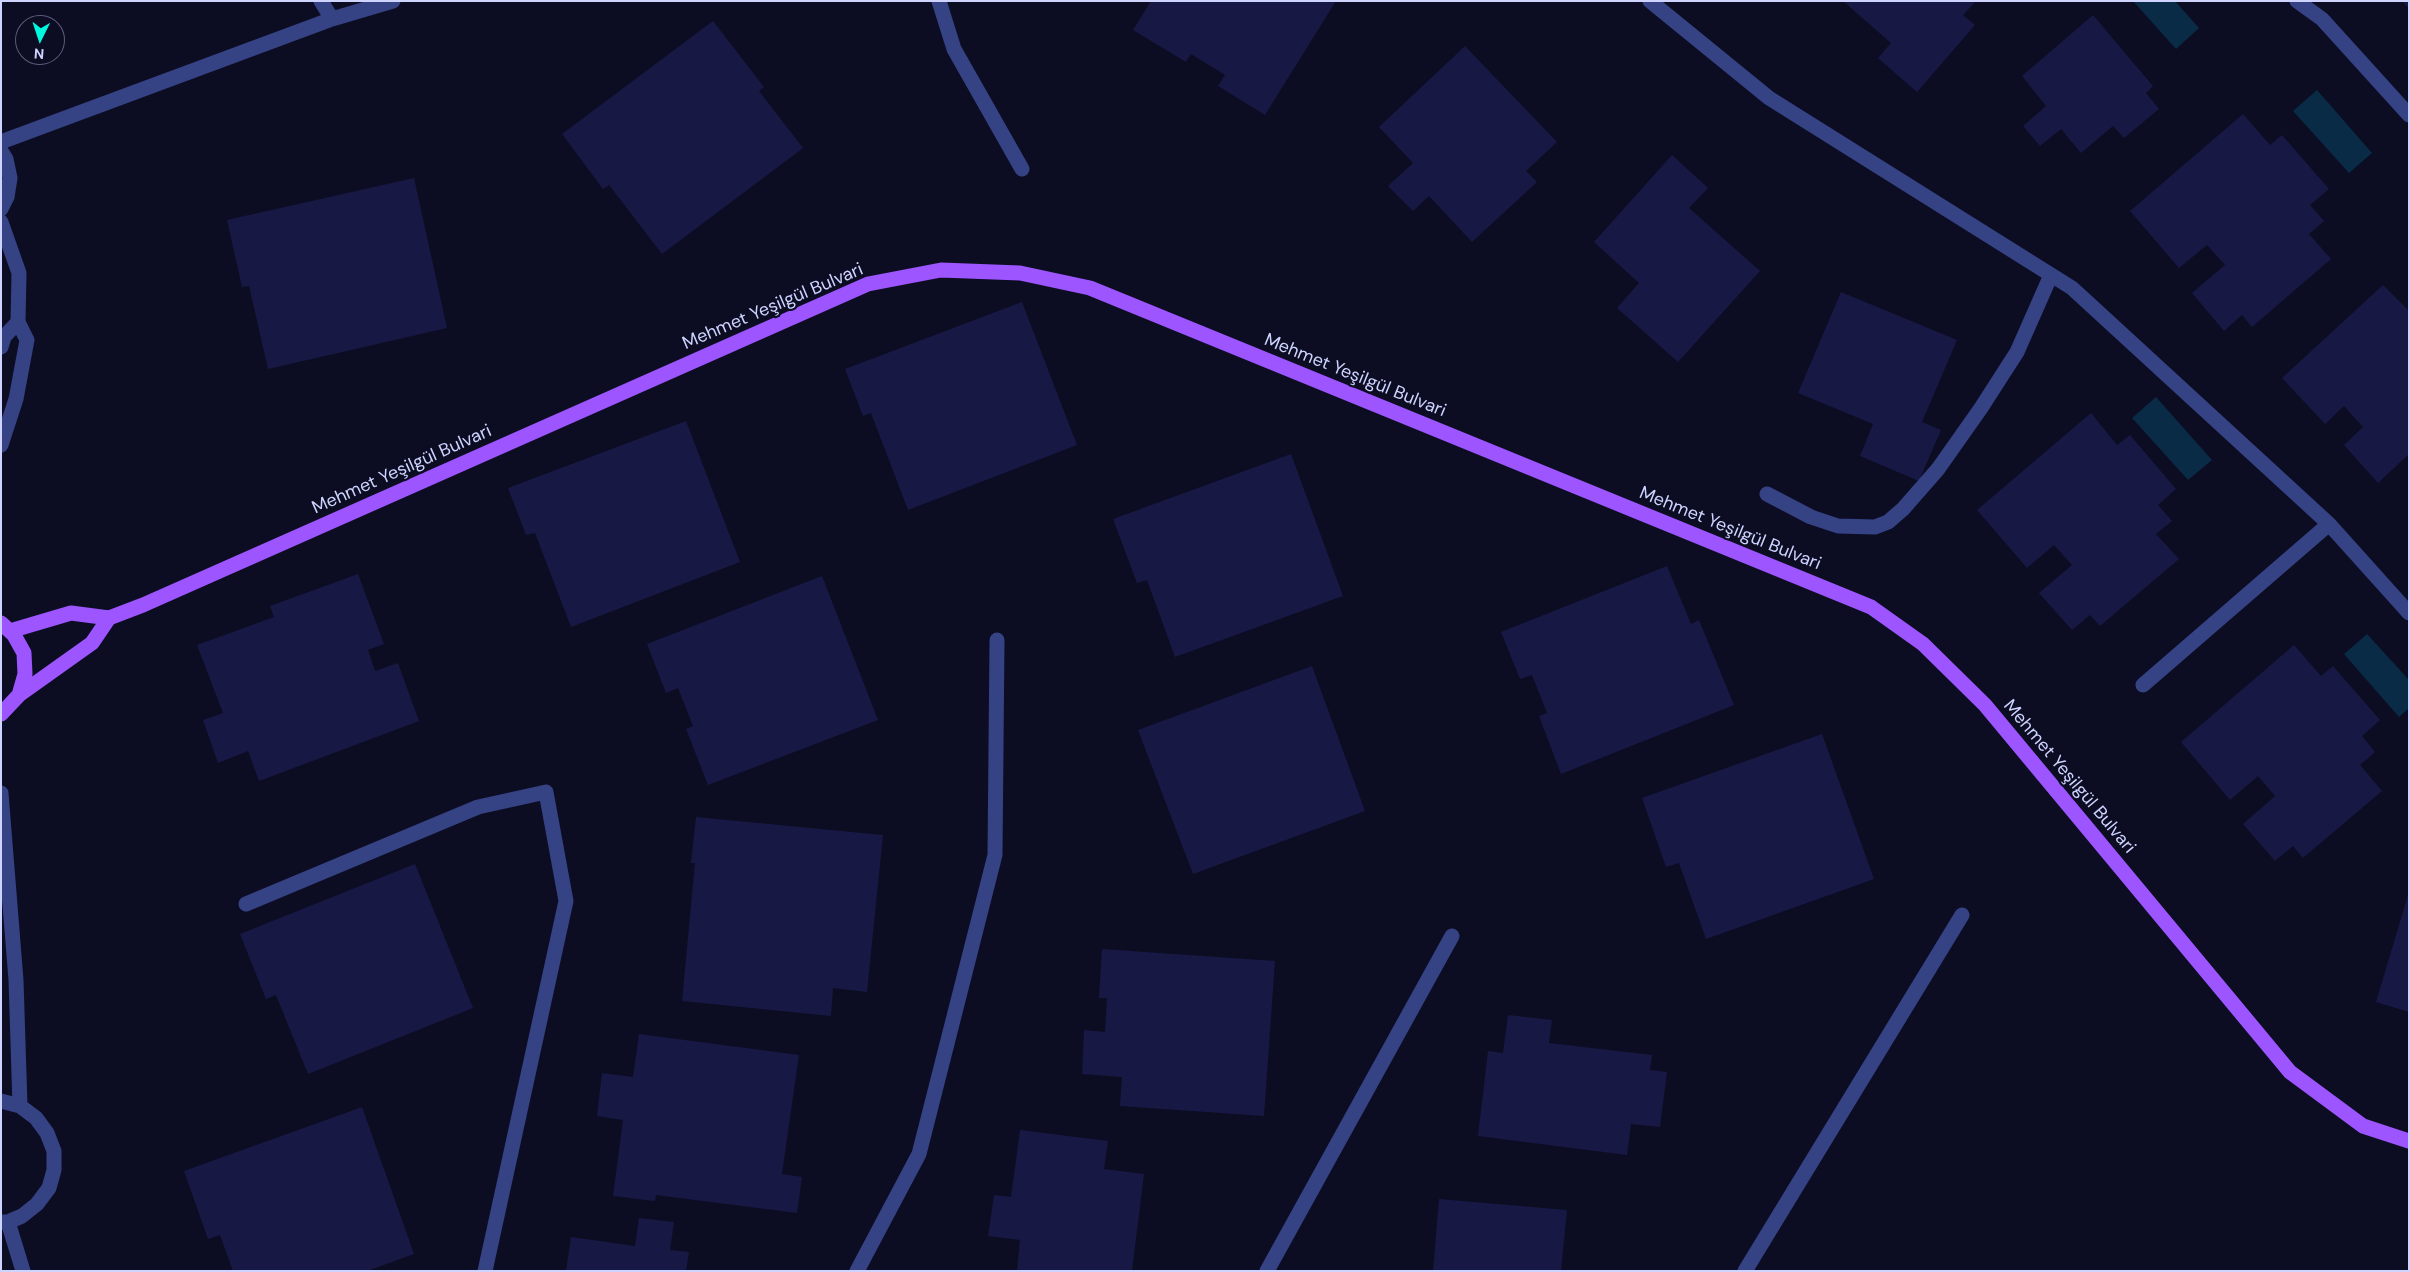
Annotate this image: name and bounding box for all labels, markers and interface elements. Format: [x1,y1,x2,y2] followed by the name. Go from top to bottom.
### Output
[15,15,65,65] north arrow
[33,45,45,63] text: N
[679,259,867,355] street label: Mehmet Yeşilgül Bulvari
[1261,330,1449,422] street label: Mehmet Yeşilgül Bulvari
[309,421,495,519] street label: Mehmet Yeşilgül Bulvari
[1636,483,1824,575] street label: Mehmet Yeşilgül Bulvari
[1998,696,2140,858] street label: Mehmet Yeşilgül Bulvari

